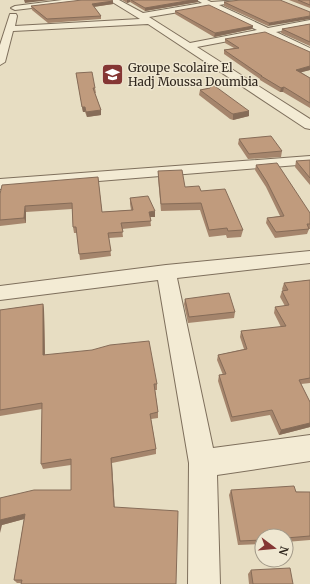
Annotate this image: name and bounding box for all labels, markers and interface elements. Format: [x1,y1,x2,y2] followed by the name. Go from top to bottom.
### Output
[128,60,259,89] place label: Groupe Scolaire El Hadj Moussa Doumbia
[100,62,126,88] school or university icon: Groupe Scolaire El Hadj Moussa Doumbia
[254,528,294,568] north arrow
[276,545,292,557] text: N

